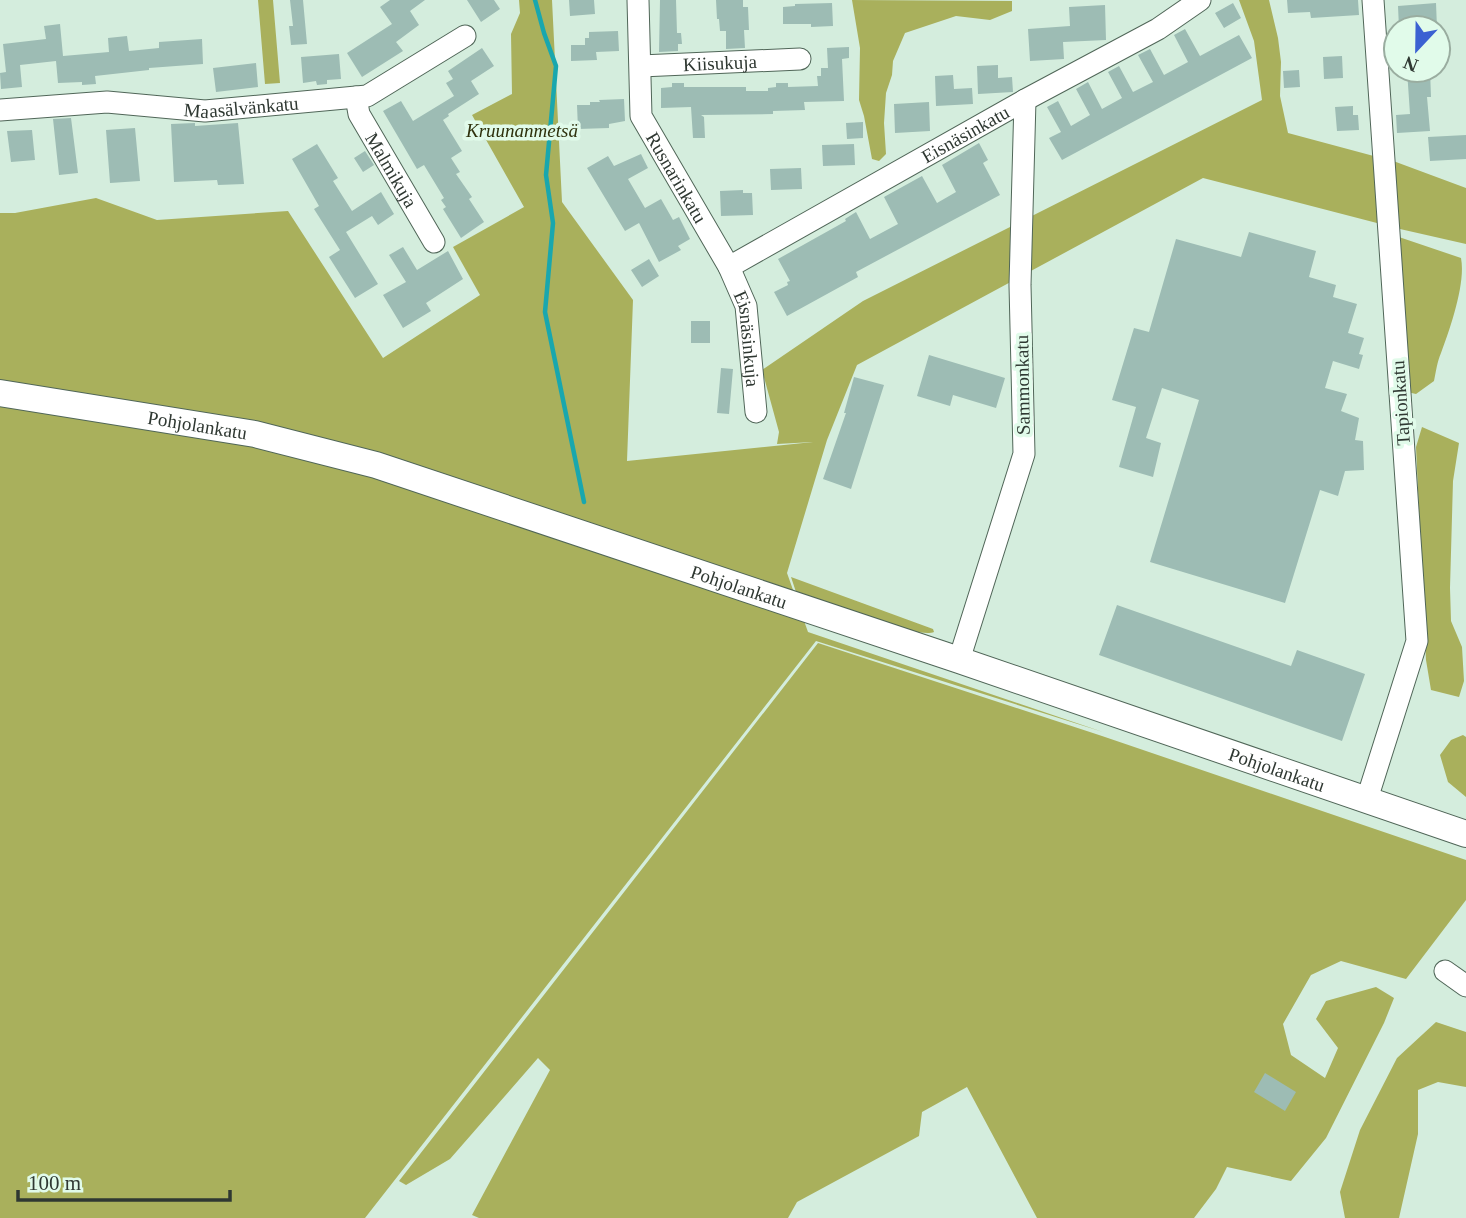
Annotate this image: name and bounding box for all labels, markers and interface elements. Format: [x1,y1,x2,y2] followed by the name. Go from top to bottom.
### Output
[1382,14,1452,84] north arrow
[683,51,758,75] street label: Kiisukuja
[1400,52,1421,77] text: N
[183,92,300,122] street label: Maasälvänkatu
[918,101,1013,167] street label: Eisnäsinkatu
[465,120,578,141] park label: Kruunanmetsä
[642,128,711,227] street label: Rusnarinkatu
[361,129,422,212] street label: Malmikuja
[730,287,764,388] street label: Eisnäsinkuja
[1011,334,1034,435] street label: Sammonkatu
[1387,359,1414,446] street label: Tapionkatu
[146,407,249,444] street label: Pohjolankatu
[688,561,790,613] street label: Pohjolankatu
[1226,743,1328,796] street label: Pohjolankatu
[18,1158,229,1202] scale bar
[28,1171,81,1195] text: 100 m

